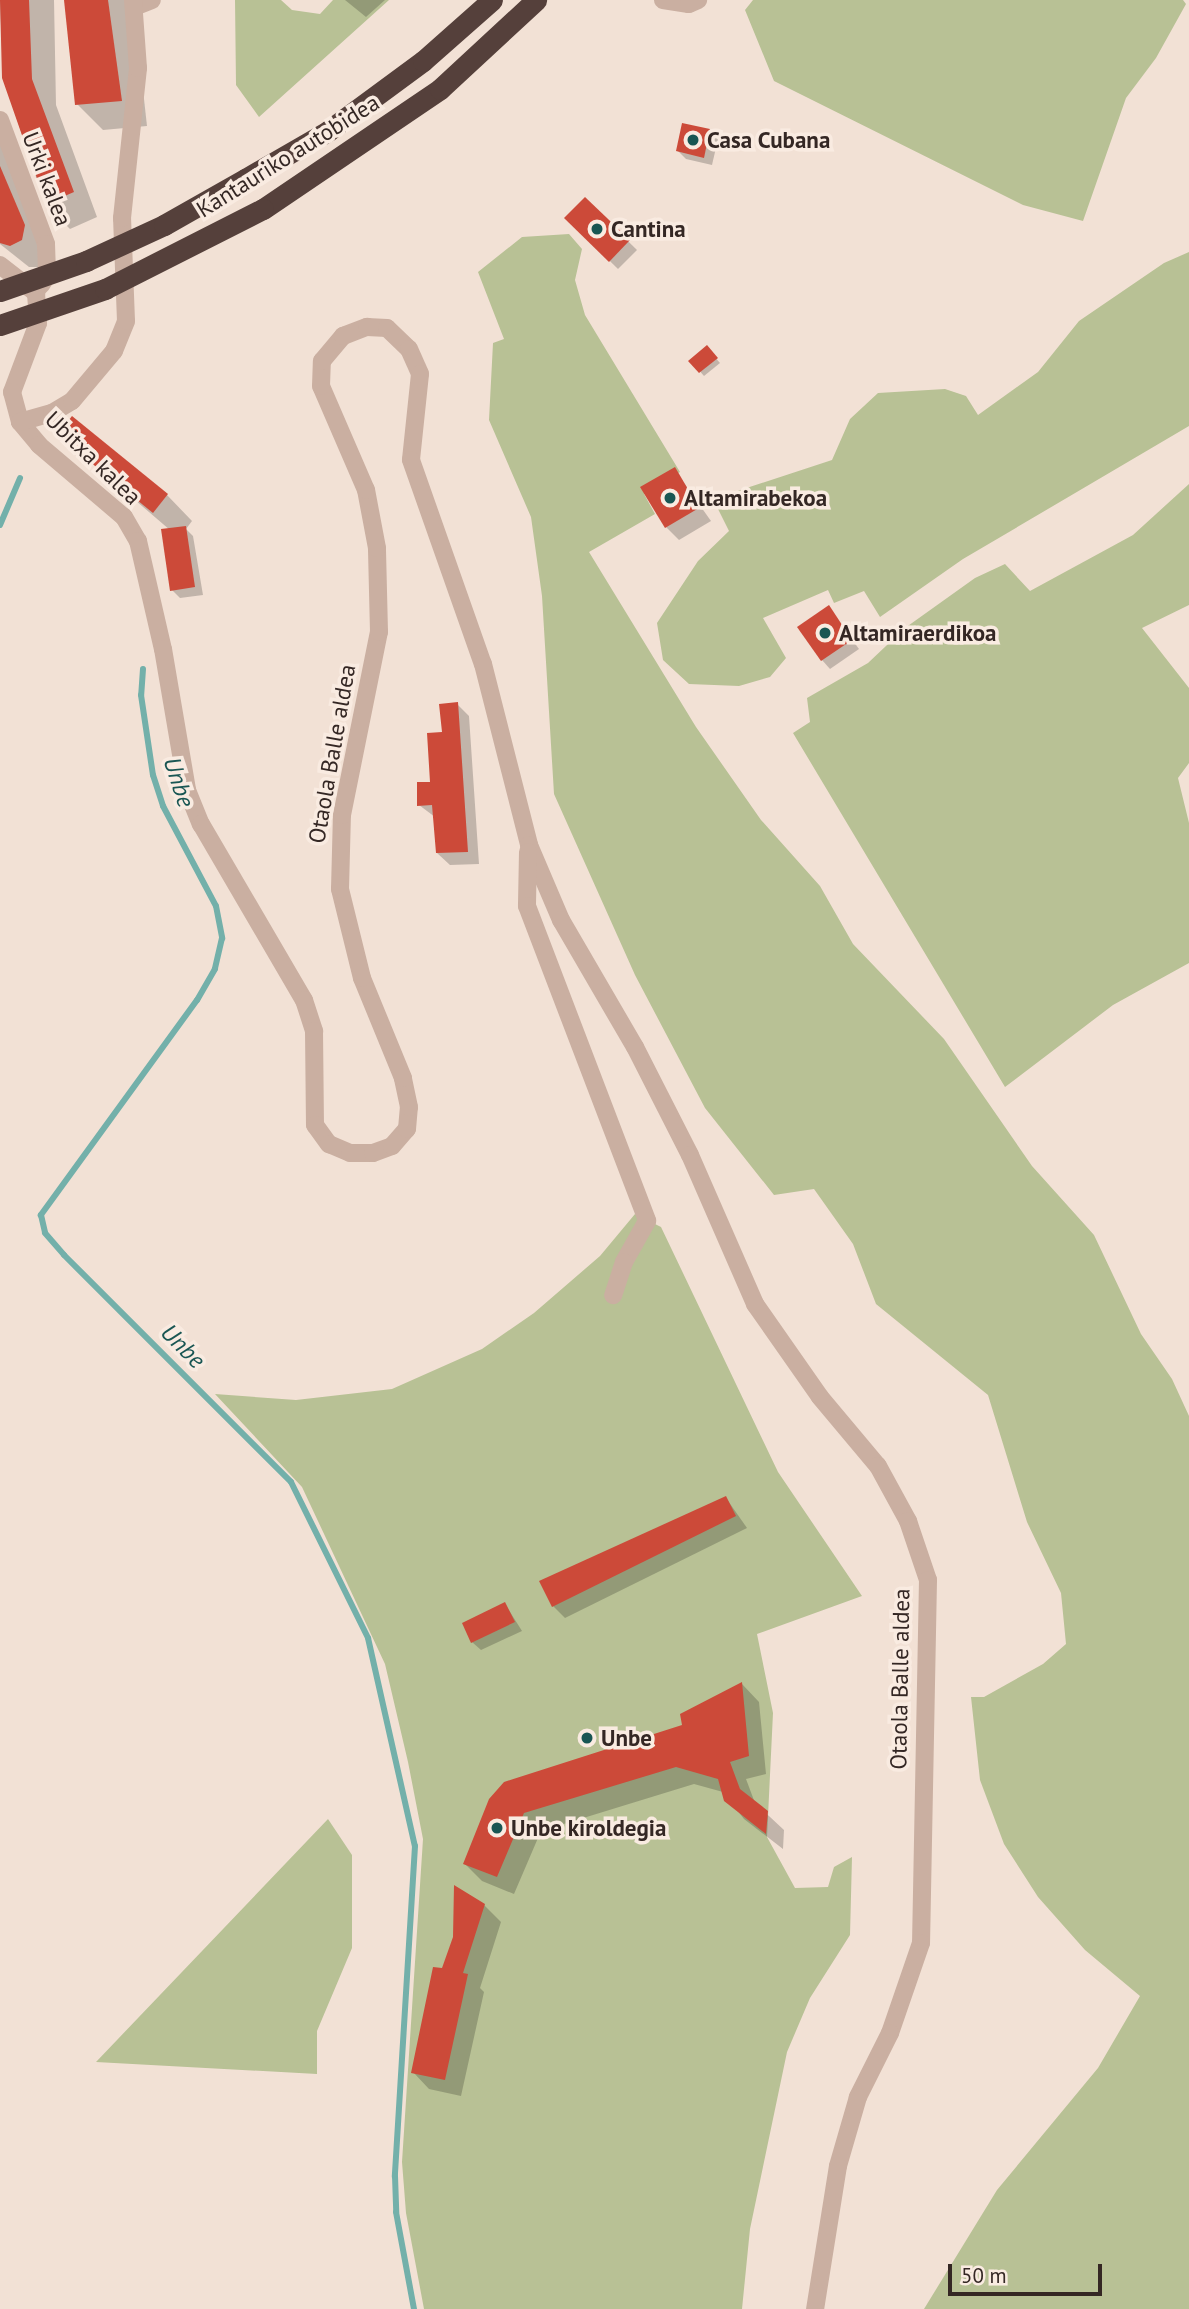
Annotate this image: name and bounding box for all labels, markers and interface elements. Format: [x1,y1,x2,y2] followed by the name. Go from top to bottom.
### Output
[192,89,384,223] street label: Kantauriko autobidea
[707,126,831,154] place label: Casa Cubana
[16,128,78,230] street label: Urki kalea
[685,132,701,148] marker: Casa Cubana
[611,215,686,243] place label: Cantina
[589,221,605,237] marker: Cantina
[39,405,147,511] street label: Ubitxa kalea
[684,484,827,512] place label: Altamirabekoa
[662,490,678,506] marker: Altamirabekoa
[839,619,996,647] place label: Altamiraerdikoa
[817,625,833,641] marker: Altamiraerdikoa
[303,662,361,846] street label: Otaola Balle aldea
[157,753,201,811] water label: Unbe
[155,1318,211,1374] water label: Unbe
[885,1588,915,1770] street label: Otaola Balle aldea
[601,1724,652,1752] place label: Unbe
[579,1730,595,1746] marker: Unbe
[511,1814,666,1842] place label: Unbe kiroldegia
[489,1820,505,1836] marker: Unbe kiroldegia
[951,2250,1105,2294] scale bar
[961,2262,1007,2289] text: 50 m

